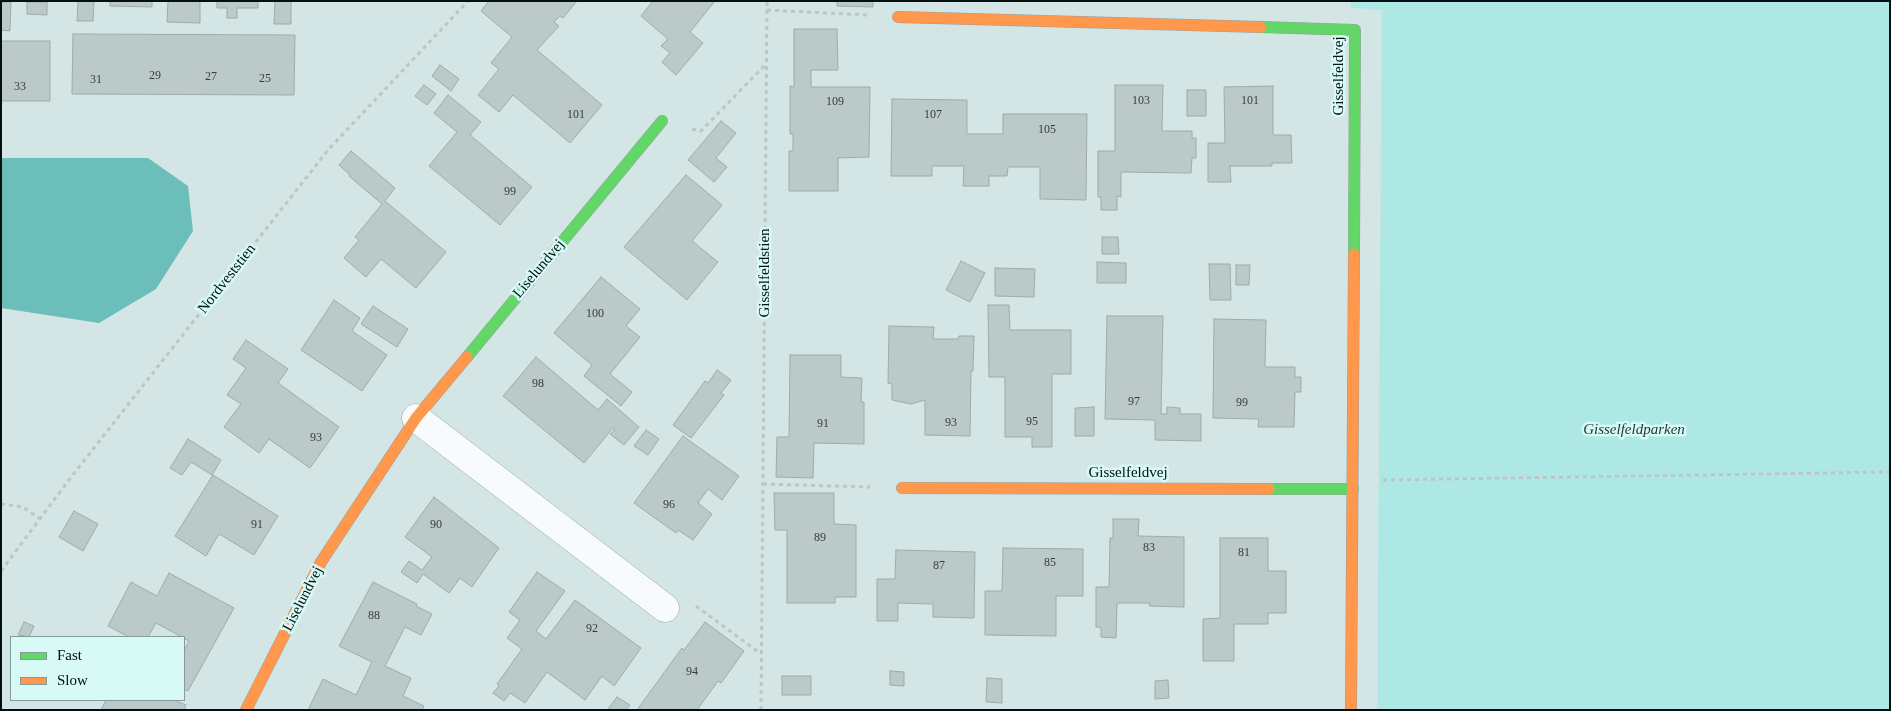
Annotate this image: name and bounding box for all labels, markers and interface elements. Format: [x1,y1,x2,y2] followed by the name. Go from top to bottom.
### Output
[1330,36,1348,116] street label: Gisselfeldvej
[149,69,161,83] house number: 29
[205,70,217,84] house number: 27
[259,72,271,86] house number: 25
[90,73,102,87] house number: 31
[14,80,26,94] house number: 33
[1132,94,1150,108] house number: 103
[1241,94,1259,108] house number: 101
[826,95,844,109] house number: 109
[567,108,585,122] house number: 101
[924,108,942,122] house number: 107
[1038,123,1056,137] house number: 105
[504,185,516,199] house number: 99
[756,228,774,318] street label: Gisselfeldstien
[509,236,569,302] street label: Liselundvej
[194,241,260,317] street label: Nordveststien
[586,307,604,321] house number: 100
[532,377,544,391] house number: 98
[1128,395,1140,409] house number: 97
[1236,396,1248,410] house number: 99
[1026,415,1038,429] house number: 95
[945,416,957,430] house number: 93
[817,417,829,431] house number: 91
[1583,421,1685,439] park label: Gisselfeldparken
[310,431,322,445] house number: 93
[1088,464,1168,482] street label: Gisselfeldvej
[663,498,675,512] house number: 96
[251,518,263,532] house number: 91
[430,518,442,532] house number: 90
[814,531,826,545] house number: 89
[1143,541,1155,555] house number: 83
[1238,546,1250,560] house number: 81
[1044,556,1056,570] house number: 85
[933,559,945,573] house number: 87
[279,563,327,635] street label: Liselundvej
[368,609,380,623] house number: 88
[586,622,598,636] house number: 92
[10,636,185,701] legend
[57,647,82,663] text: Fast
[686,665,698,679] house number: 94
[57,672,88,688] text: Slow

